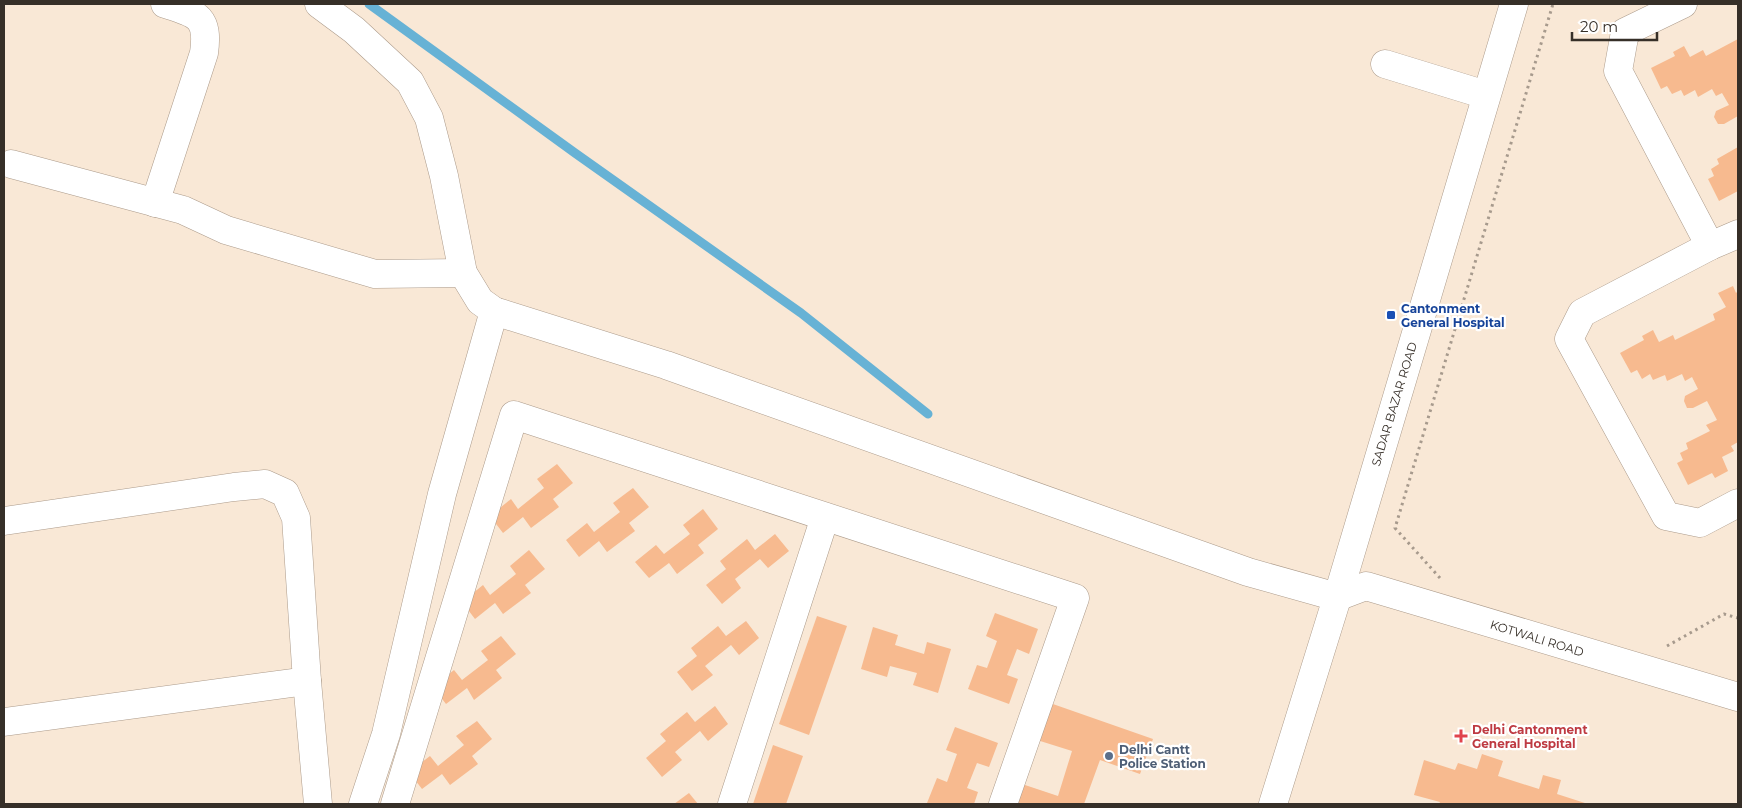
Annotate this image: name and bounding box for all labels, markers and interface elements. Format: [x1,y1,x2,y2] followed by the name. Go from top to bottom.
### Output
[1572,10,1657,42] scale bar
[1580,17,1618,36] text: 20 m
[1401,301,1505,330] place label: Cantonment General Hospital
[1385,309,1397,321] marker: Cantonment General Hospital
[1368,340,1420,468] street label: SADAR BAZAR ROAD
[1488,617,1586,659] street label: KOTWALI ROAD
[1472,722,1588,751] place label: Delhi Cantonment General Hospital
[1454,729,1468,743] marker: Delhi Cantonment General Hospital
[1119,742,1206,771] place label: Delhi Cantt Police Station
[1103,750,1115,762] marker: Delhi Cantt Police Station

